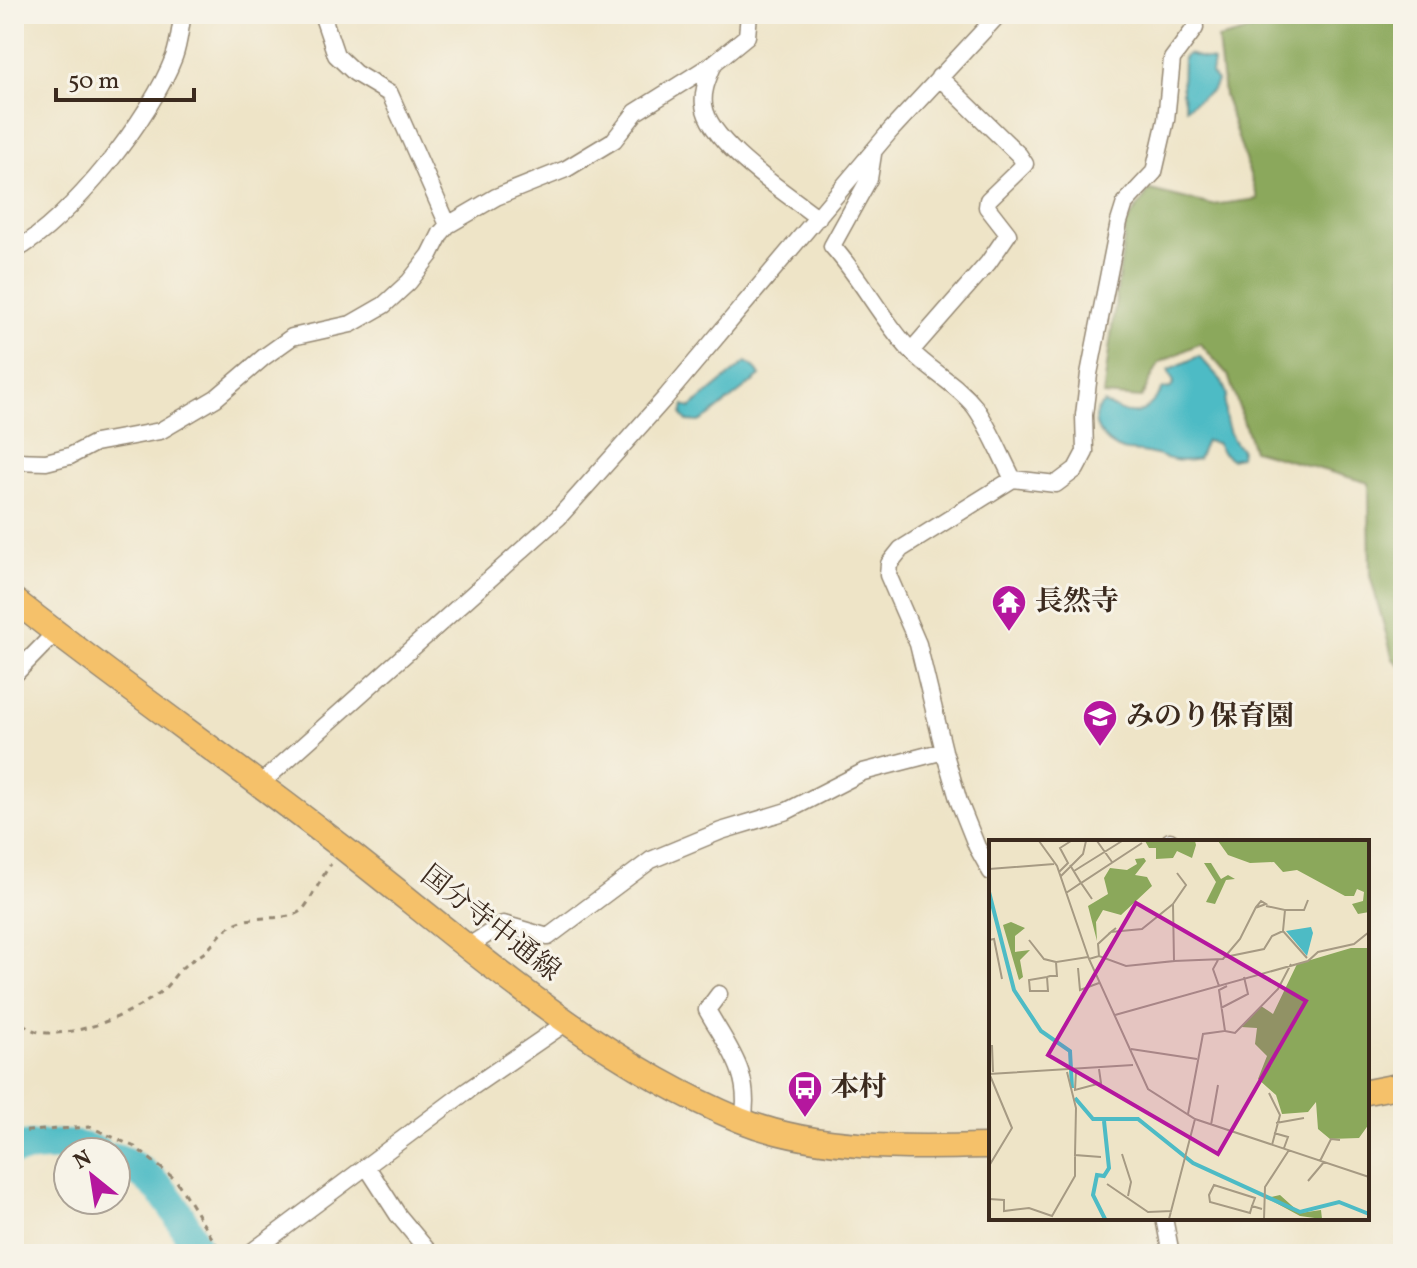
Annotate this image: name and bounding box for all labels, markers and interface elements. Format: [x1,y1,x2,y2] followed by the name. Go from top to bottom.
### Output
[56,52,194,102] scale bar
[68,65,120,99] text: 50 m
[990,583,1028,633] temple icon: 長然寺
[1035,583,1119,622] place label: 長然寺
[1081,698,1119,748] school or university icon: みのり保育園
[1126,698,1294,737] place label: みのり保育園
[989,840,1369,1220] inset map
[412,857,568,991] street label: 国分寺中通線
[786,1069,824,1119] bus stop icon: 本村
[831,1069,887,1108] place label: 本村
[52,1136,132,1216] north arrow
[69,1143,98,1178] text: N

